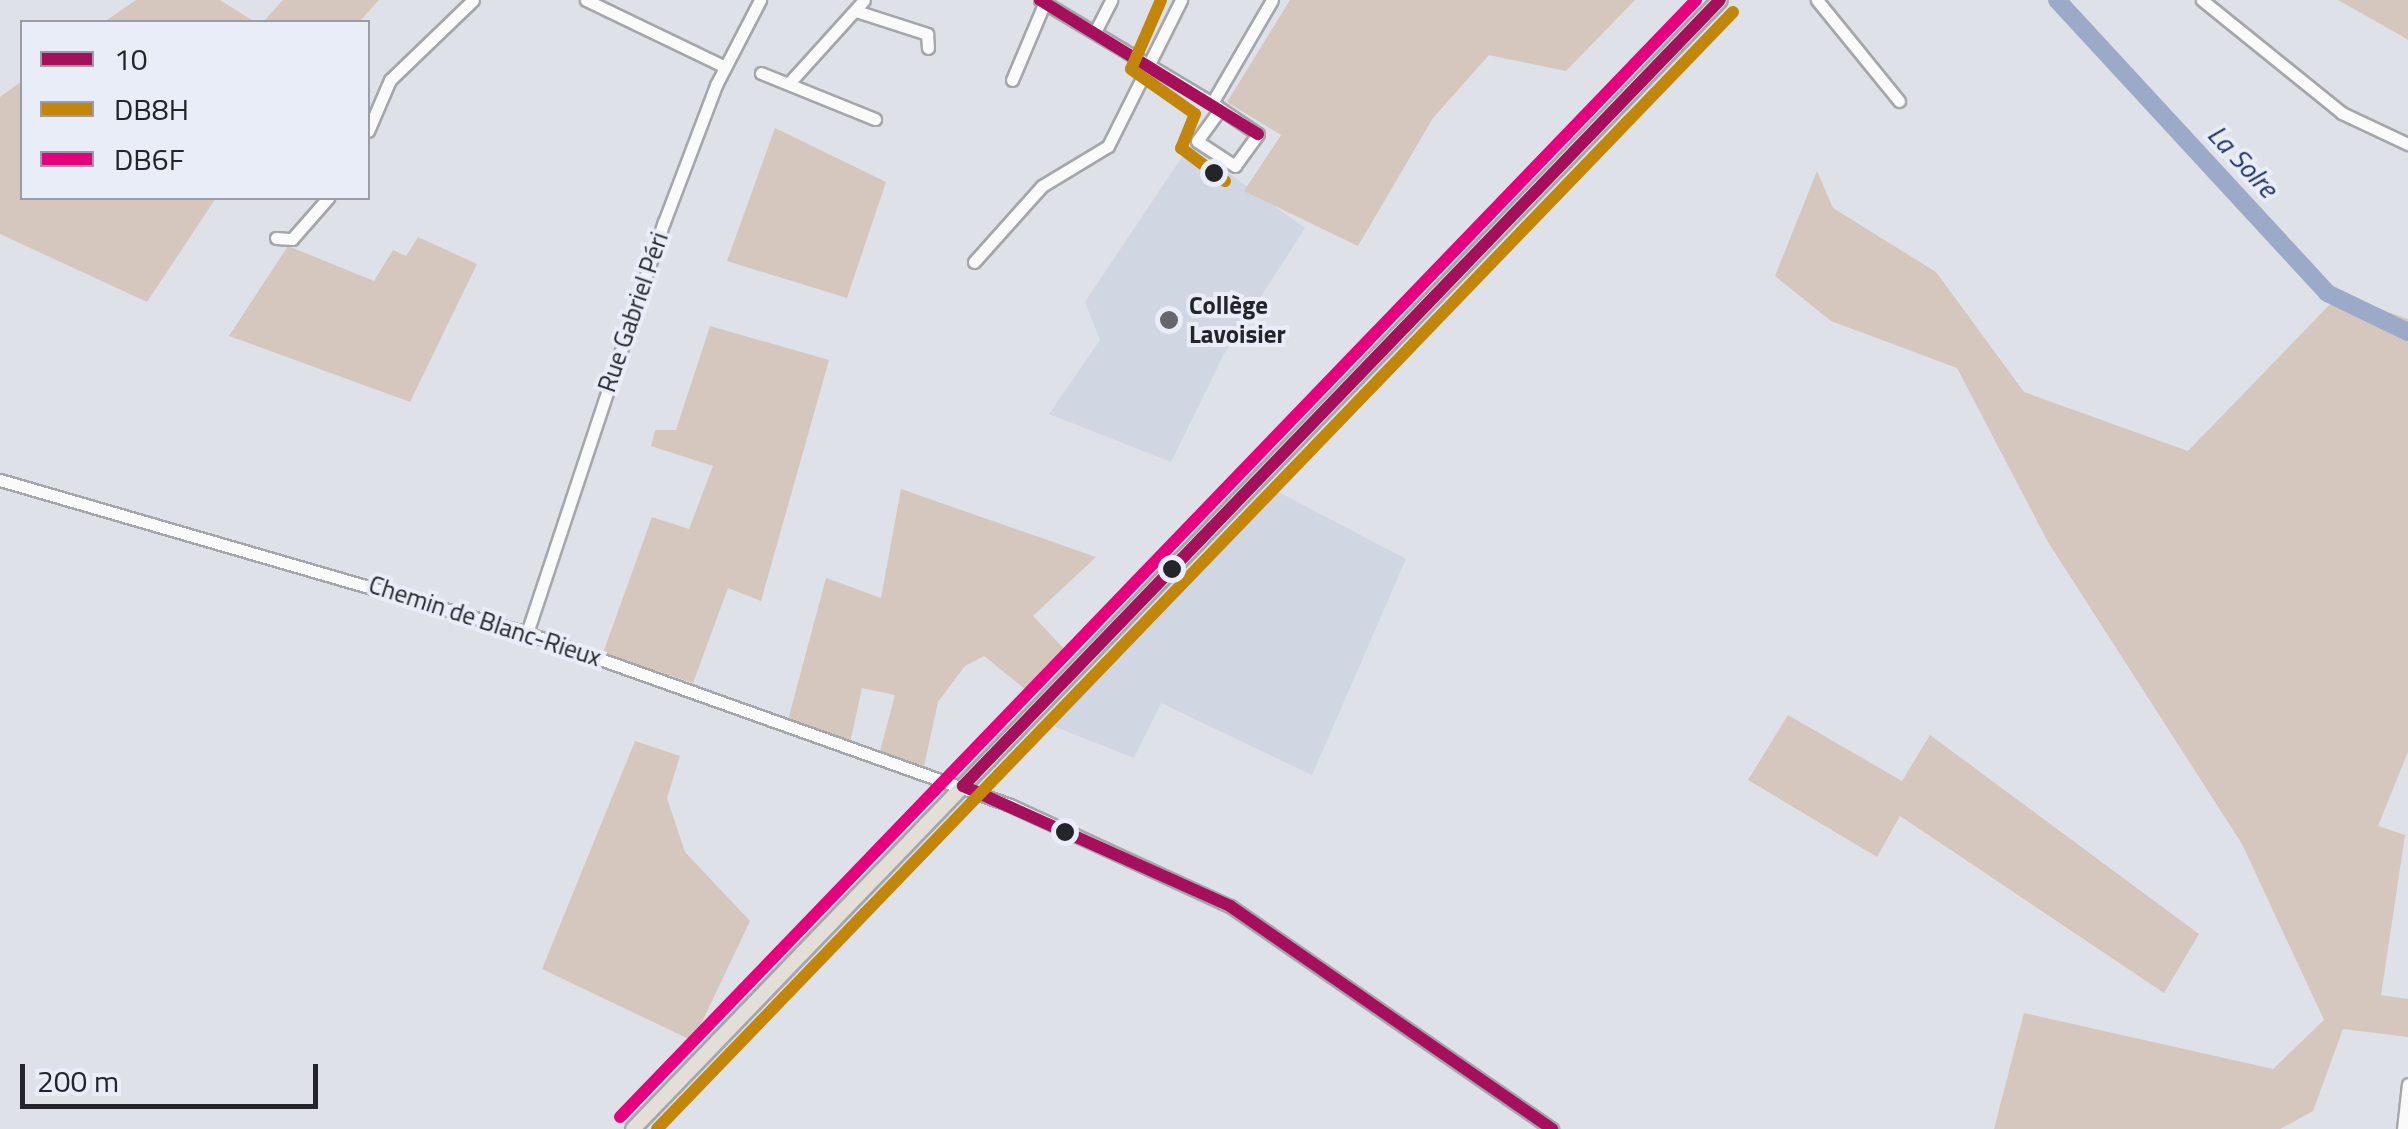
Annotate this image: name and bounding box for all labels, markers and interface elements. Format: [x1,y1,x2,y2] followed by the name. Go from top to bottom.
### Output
[20,20,370,200] legend
[114,36,148,82] text: 10
[114,86,189,132] text: DB8H
[2201,118,2285,204] water label: La Solre
[114,136,184,182] text: DB6F
[1204,163,1224,183] unlabelled marker
[592,228,674,396] street label: Rue Gabriel Péri
[1189,291,1286,350] place label: Collège Lavoisier
[1158,309,1180,331] marker: Collège Lavoisier
[1162,559,1182,579] unlabelled marker
[365,569,605,673] street label: Chemin de Blanc-Rieux
[1055,822,1075,842] unlabelled marker
[25,1044,322,1106] scale bar
[37,1058,119,1104] text: 200 m

